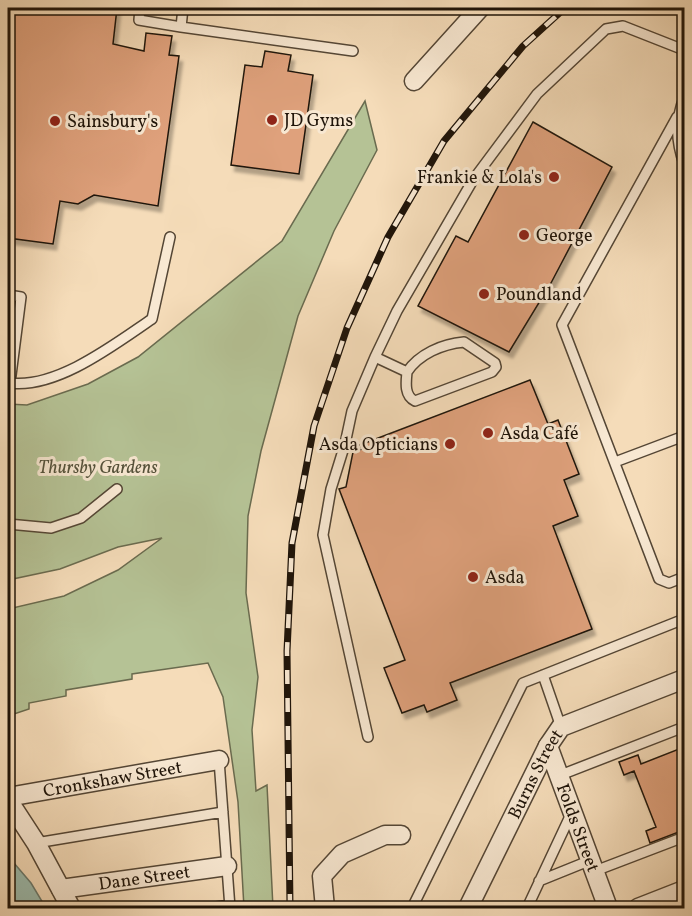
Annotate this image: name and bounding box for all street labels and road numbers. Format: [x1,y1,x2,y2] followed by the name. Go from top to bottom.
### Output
[503,725,570,824] street label: Burns Street
[41,756,184,805] street label: Cronkshaw Street
[549,780,605,876] street label: Folds Street
[97,860,192,898] street label: Dane Street

